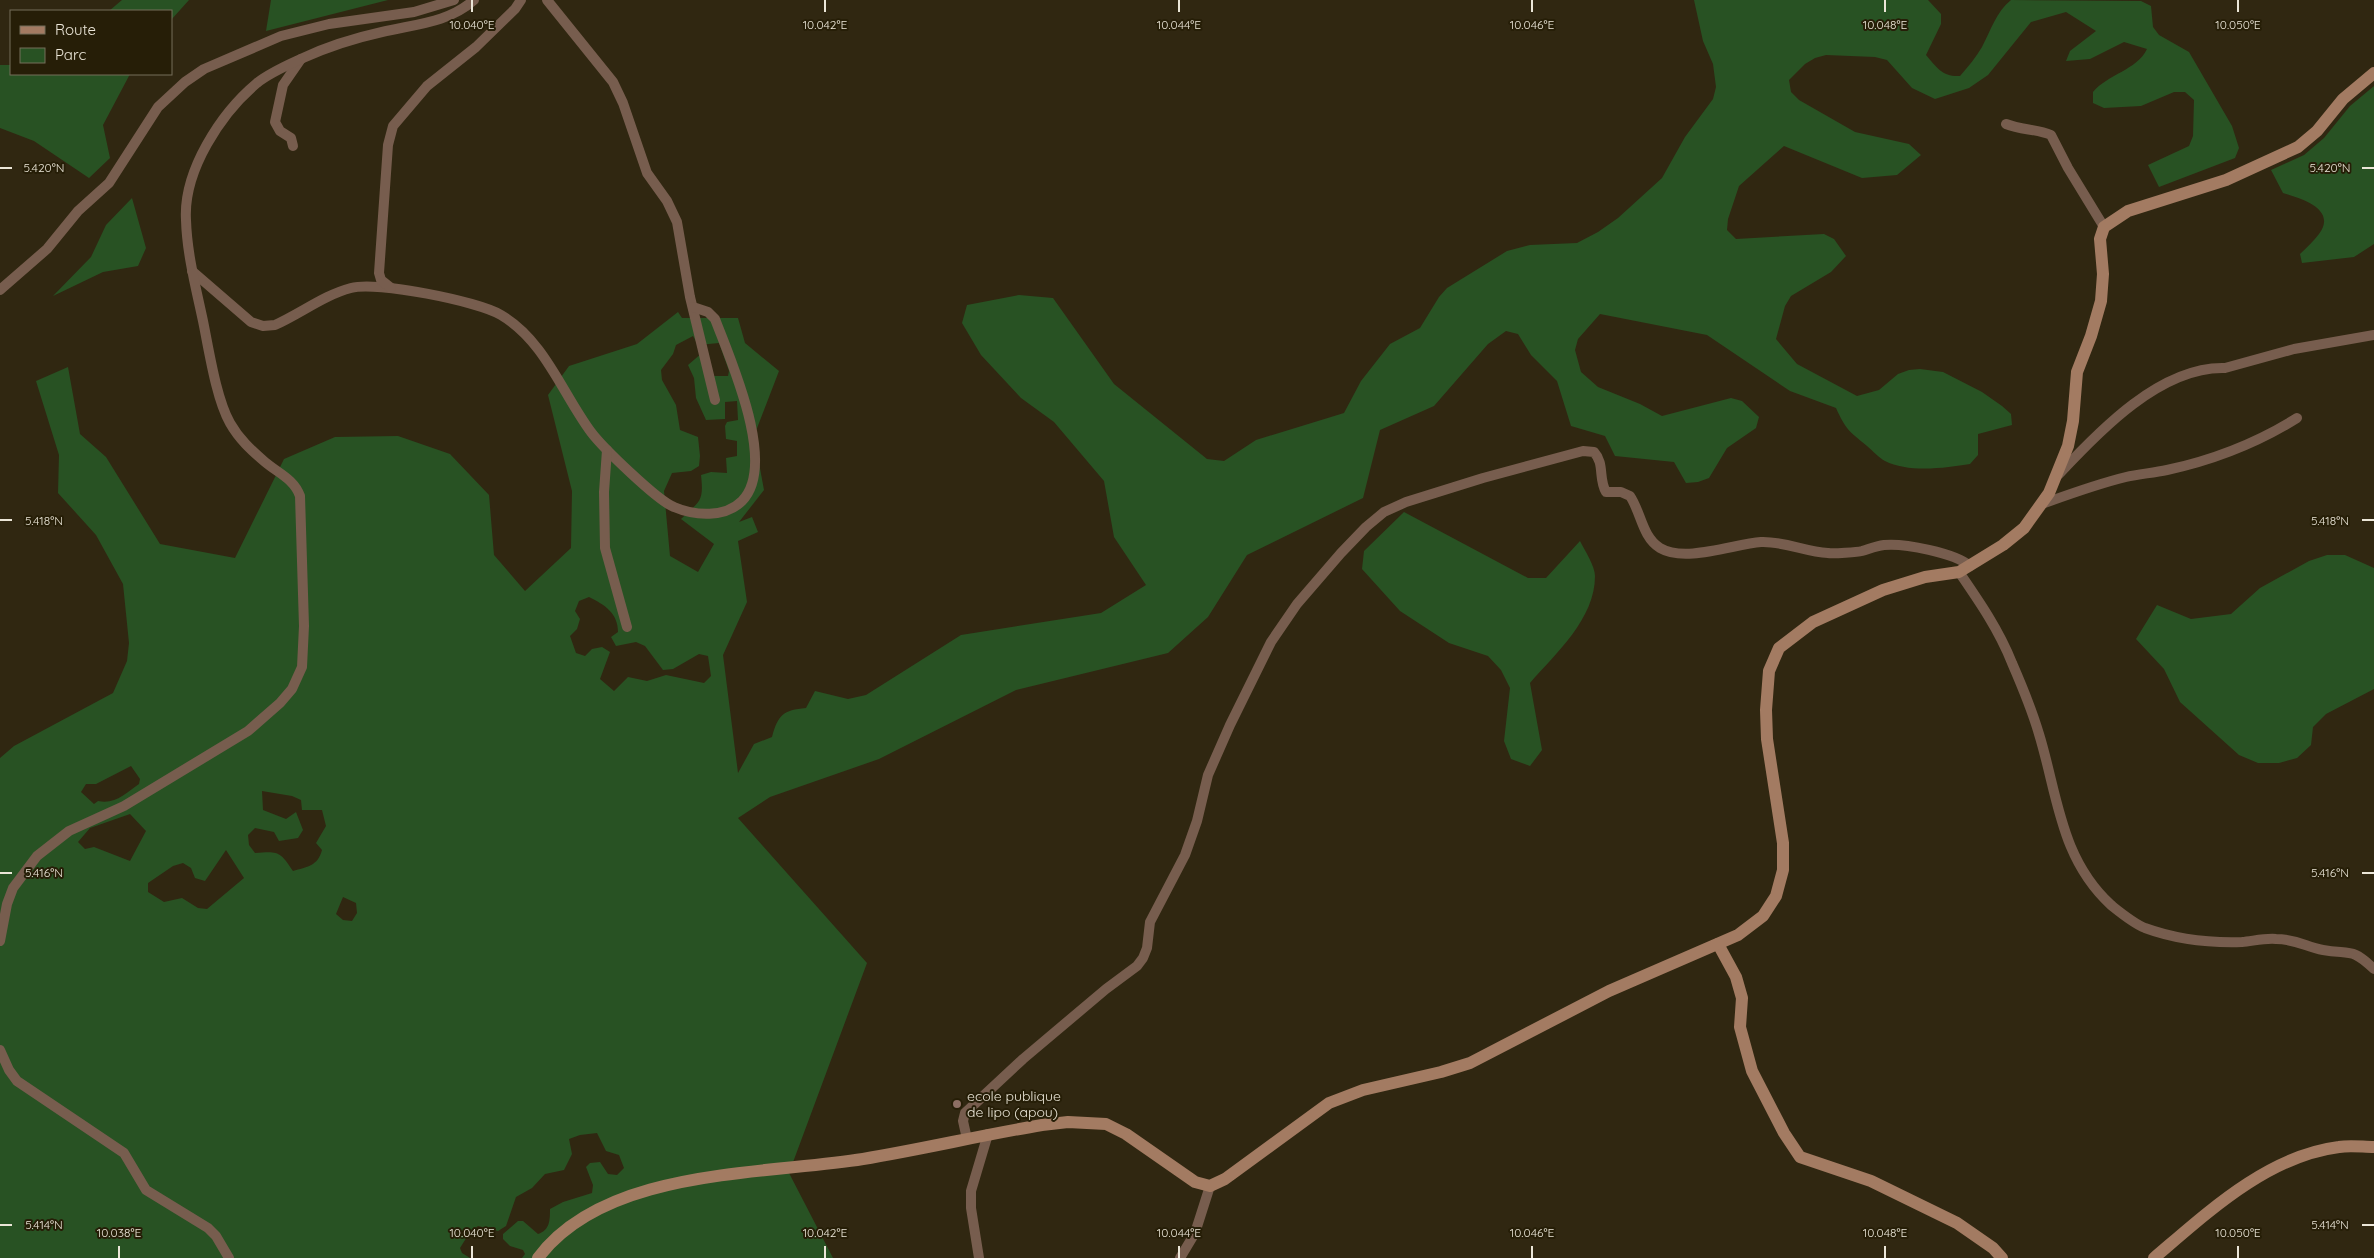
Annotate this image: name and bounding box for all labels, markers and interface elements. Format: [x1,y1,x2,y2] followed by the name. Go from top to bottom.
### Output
[10,10,172,75] legend
[449,17,495,32] text: 10.040°E
[803,17,848,32] text: 10.042°E
[1157,17,1201,32] text: 10.044°E
[1510,17,1554,32] text: 10.046°E
[1863,17,1907,32] text: 10.048°E
[2215,17,2261,32] text: 10.050°E
[55,20,96,39] text: Route
[55,45,86,64] text: Parc
[24,160,64,175] text: 5.420°N
[2310,160,2350,175] text: 5.420°N
[25,513,63,528] text: 5.418°N
[2311,513,2349,528] text: 5.418°N
[25,865,63,880] text: 5.416°N
[2311,865,2349,880] text: 5.416°N
[967,1087,1061,1121] place label: ecole publique de lipo (apou)
[951,1098,963,1110] marker: ecole publique de lipo (apou)
[25,1217,63,1232] text: 5.414°N
[2311,1217,2349,1232] text: 5.414°N
[97,1225,141,1240] text: 10.038°E
[449,1225,495,1240] text: 10.040°E
[803,1225,848,1240] text: 10.042°E
[1157,1225,1201,1240] text: 10.044°E
[1510,1225,1554,1240] text: 10.046°E
[1863,1225,1907,1240] text: 10.048°E
[2215,1225,2261,1240] text: 10.050°E

